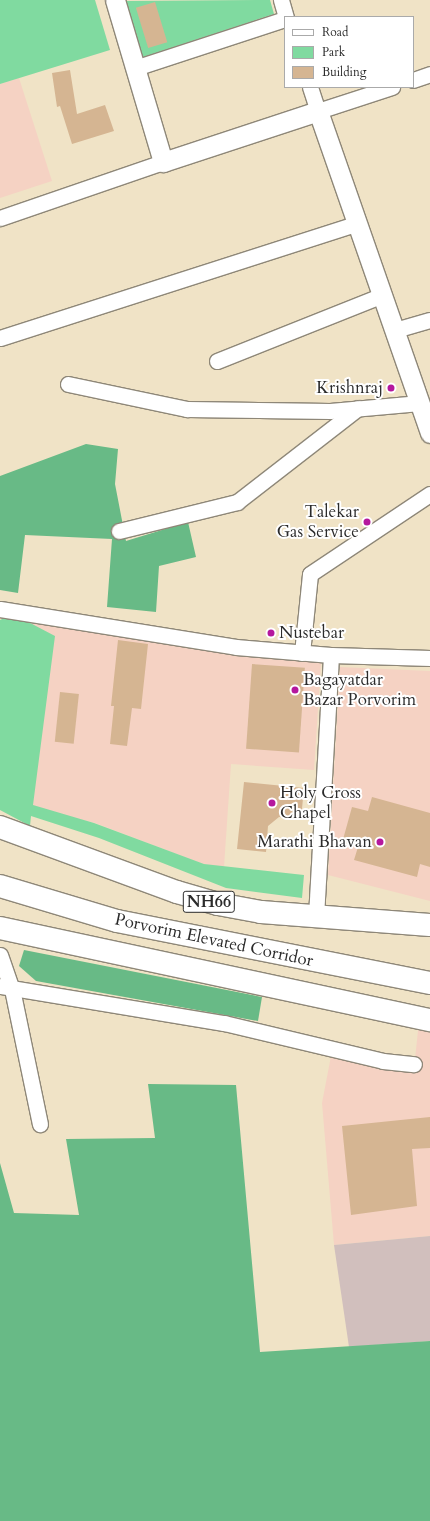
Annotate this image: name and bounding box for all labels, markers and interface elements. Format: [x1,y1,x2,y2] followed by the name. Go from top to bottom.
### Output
[284,16,414,88] legend
[322,24,348,40] text: Road
[322,44,345,60] text: Park
[322,64,366,80] text: Building
[316,378,383,398] place label: Krishnraj
[386,383,396,393] marker: Krishnraj
[277,502,359,542] place label: Talekar Gas Service
[362,517,372,527] marker: Talekar Gas Service
[279,623,344,643] place label: Nustebar
[266,628,276,638] marker: Nustebar
[303,670,416,710] place label: Bagayatdar Bazar Porvorim
[290,685,300,695] marker: Bagayatdar Bazar Porvorim
[280,783,361,823] place label: Holy Cross Chapel
[267,798,277,808] marker: Holy Cross Chapel
[257,832,372,852] place label: Marathi Bhavan
[375,837,385,847] marker: Marathi Bhavan
[182,888,236,916] road number: NH66
[113,909,315,971] street label: Porvorim Elevated Corridor

